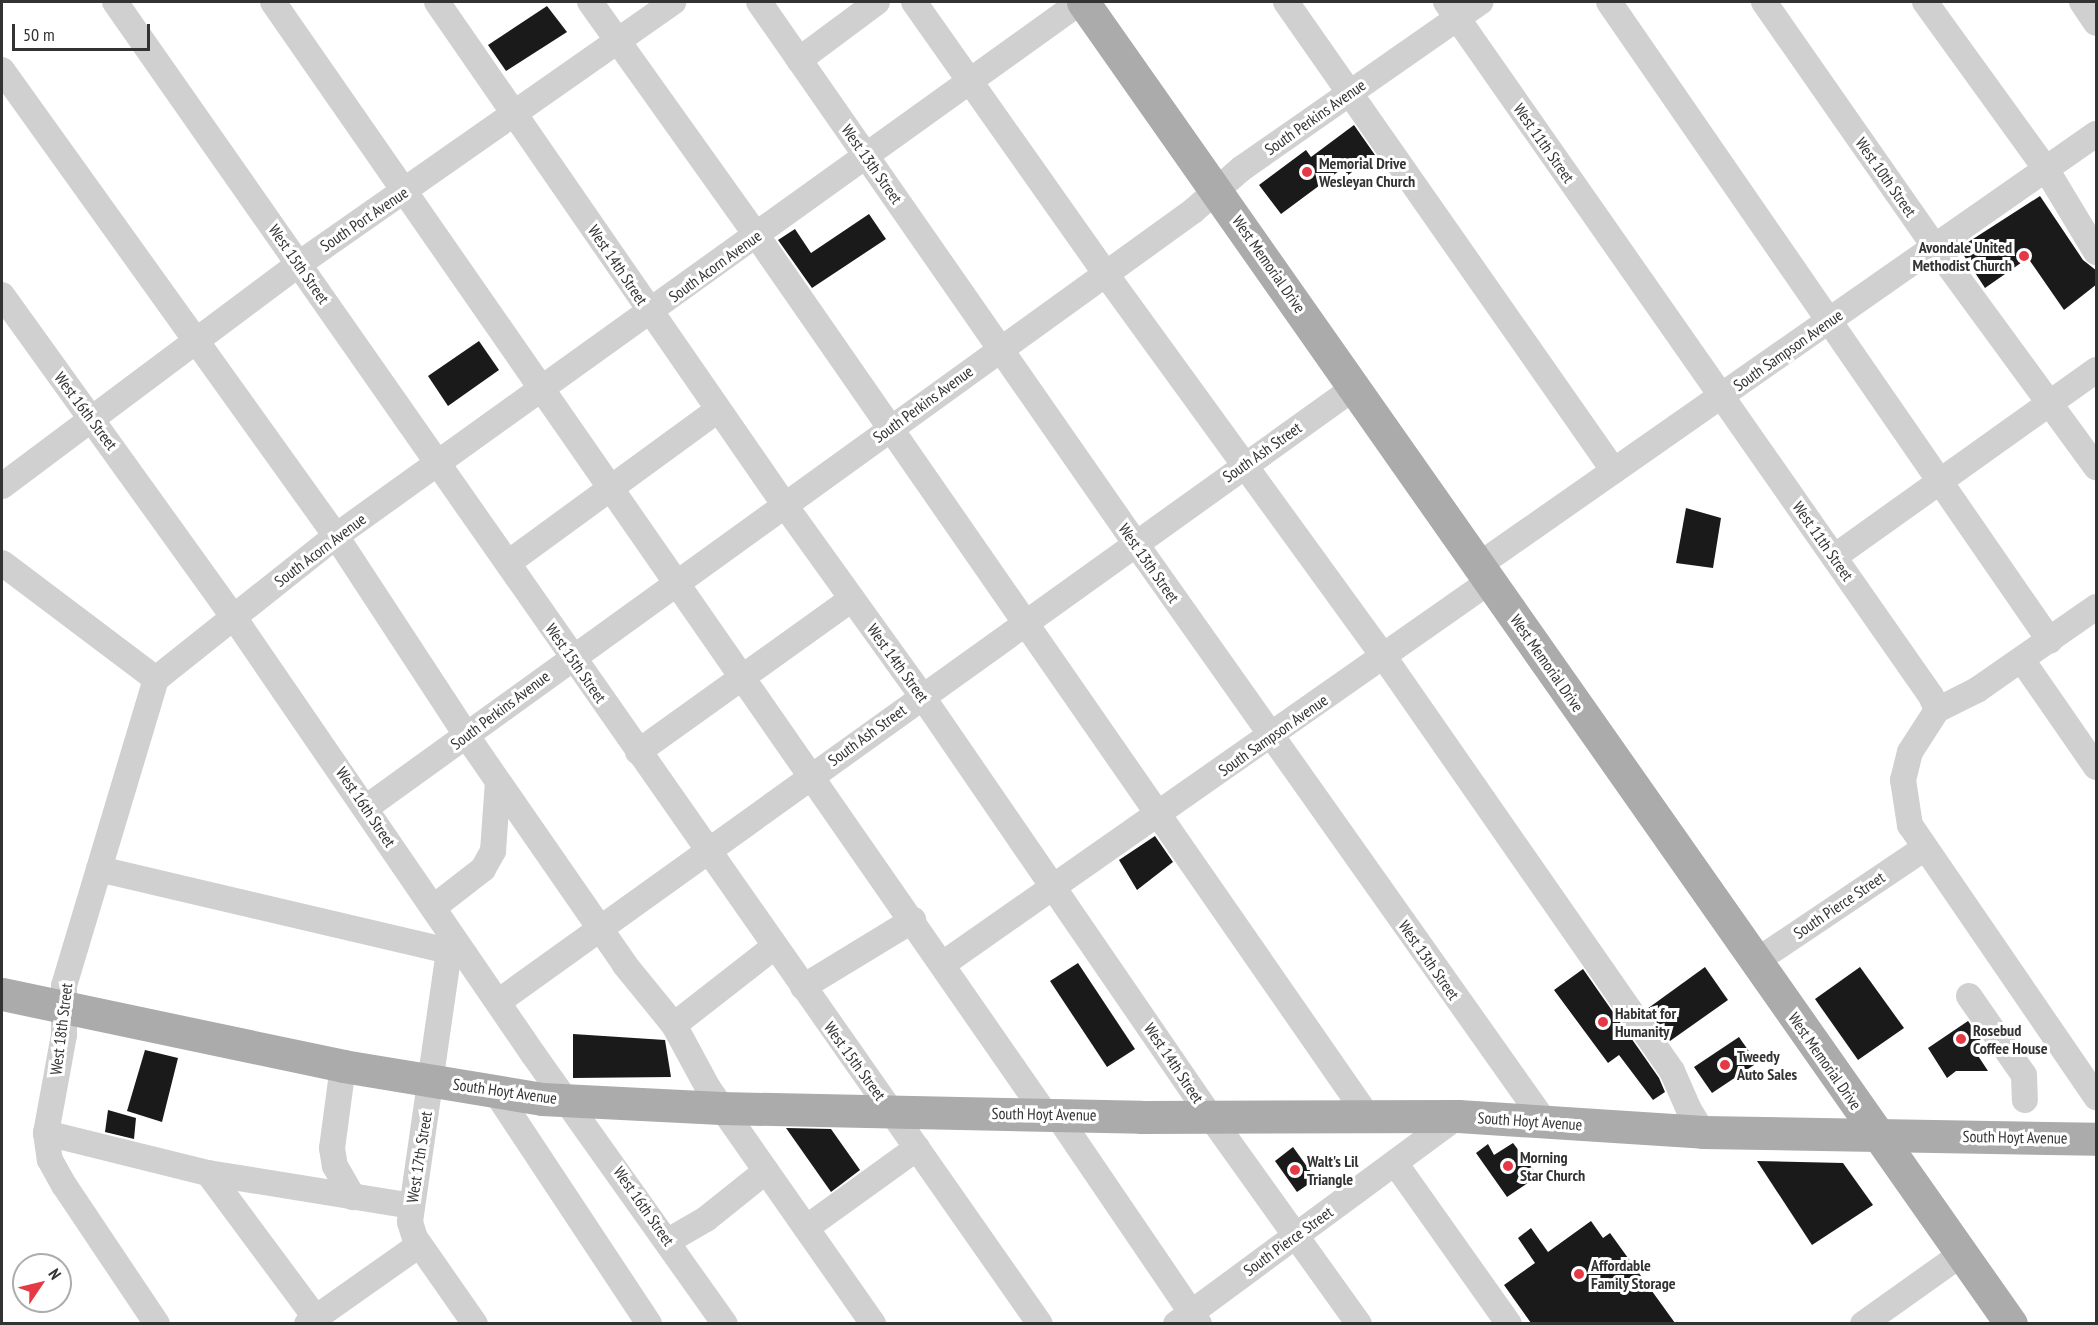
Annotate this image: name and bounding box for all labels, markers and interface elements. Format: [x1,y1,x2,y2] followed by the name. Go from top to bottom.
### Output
[15,12,153,50] scale bar
[23,23,55,46] text: 50 m
[1261,75,1369,159] street label: South Perkins Avenue
[1510,100,1578,186] street label: West 11th Street
[838,121,906,207] street label: West 13th Street
[1852,134,1920,220] street label: West 10th Street
[1319,153,1415,191] place label: Memorial Drive Wesleyan Church
[1300,165,1314,179] marker: Memorial Drive Wesleyan Church
[316,182,412,256] street label: South Port Avenue
[1228,212,1310,316] street label: West Memorial Drive
[265,221,333,307] street label: West 15th Street
[584,221,652,309] street label: West 14th Street
[665,226,765,306] street label: South Acorn Avenue
[1912,237,2012,275] place label: Avondale United Methodist Church
[2017,249,2031,263] marker: Avondale United Methodist Church
[1730,305,1846,395] street label: South Sampson Avenue
[869,361,977,447] street label: South Perkins Avenue
[51,368,121,454] street label: West 16th Street
[1219,418,1305,486] street label: South Ash Street
[1789,498,1857,584] street label: West 11th Street
[270,509,370,591] street label: South Acorn Avenue
[1115,520,1183,606] street label: West 13th Street
[1506,611,1588,715] street label: West Memorial Drive
[542,620,610,706] street label: West 15th Street
[863,620,933,706] street label: West 14th Street
[447,666,553,754] street label: South Perkins Avenue
[1215,690,1331,780] street label: South Sampson Avenue
[824,700,910,770] street label: South Ash Street
[332,763,400,851] street label: West 16th Street
[1790,867,1888,943] street label: South Pierce Street
[1395,917,1463,1003] street label: West 13th Street
[46,982,76,1076] street label: West 18th Street
[1615,1003,1676,1041] place label: Habitat for Humanity
[1784,1009,1866,1113] street label: West Memorial Drive
[1596,1015,1610,1029] marker: Habitat for Humanity
[820,1018,890,1104] street label: West 15th Street
[1140,1019,1208,1107] street label: West 14th Street
[1973,1020,2048,1058] place label: Rosebud Coffee House
[1954,1032,1968,1046] marker: Rosebud Coffee House
[1737,1046,1797,1084] place label: Tweedy Auto Sales
[1718,1058,1732,1072] marker: Tweedy Auto Sales
[452,1074,558,1108] street label: South Hoyt Avenue
[991,1103,1097,1125] street label: South Hoyt Avenue
[1477,1108,1583,1134] street label: South Hoyt Avenue
[402,1110,436,1204] street label: West 17th Street
[1962,1126,2068,1148] street label: South Hoyt Avenue
[1520,1147,1585,1185] place label: Morning Star Church
[1307,1151,1358,1189] place label: Walt's Lil Triangle
[1501,1159,1515,1173] marker: Morning Star Church
[610,1163,678,1249] street label: West 16th Street
[1288,1163,1302,1177] marker: Walt's Lil Triangle
[1240,1202,1336,1280] street label: South Pierce Street
[12,1253,72,1313] north arrow
[1591,1255,1676,1293] place label: Affordable Family Storage
[44,1265,66,1283] text: N
[1572,1267,1586,1281] marker: Affordable Family Storage

